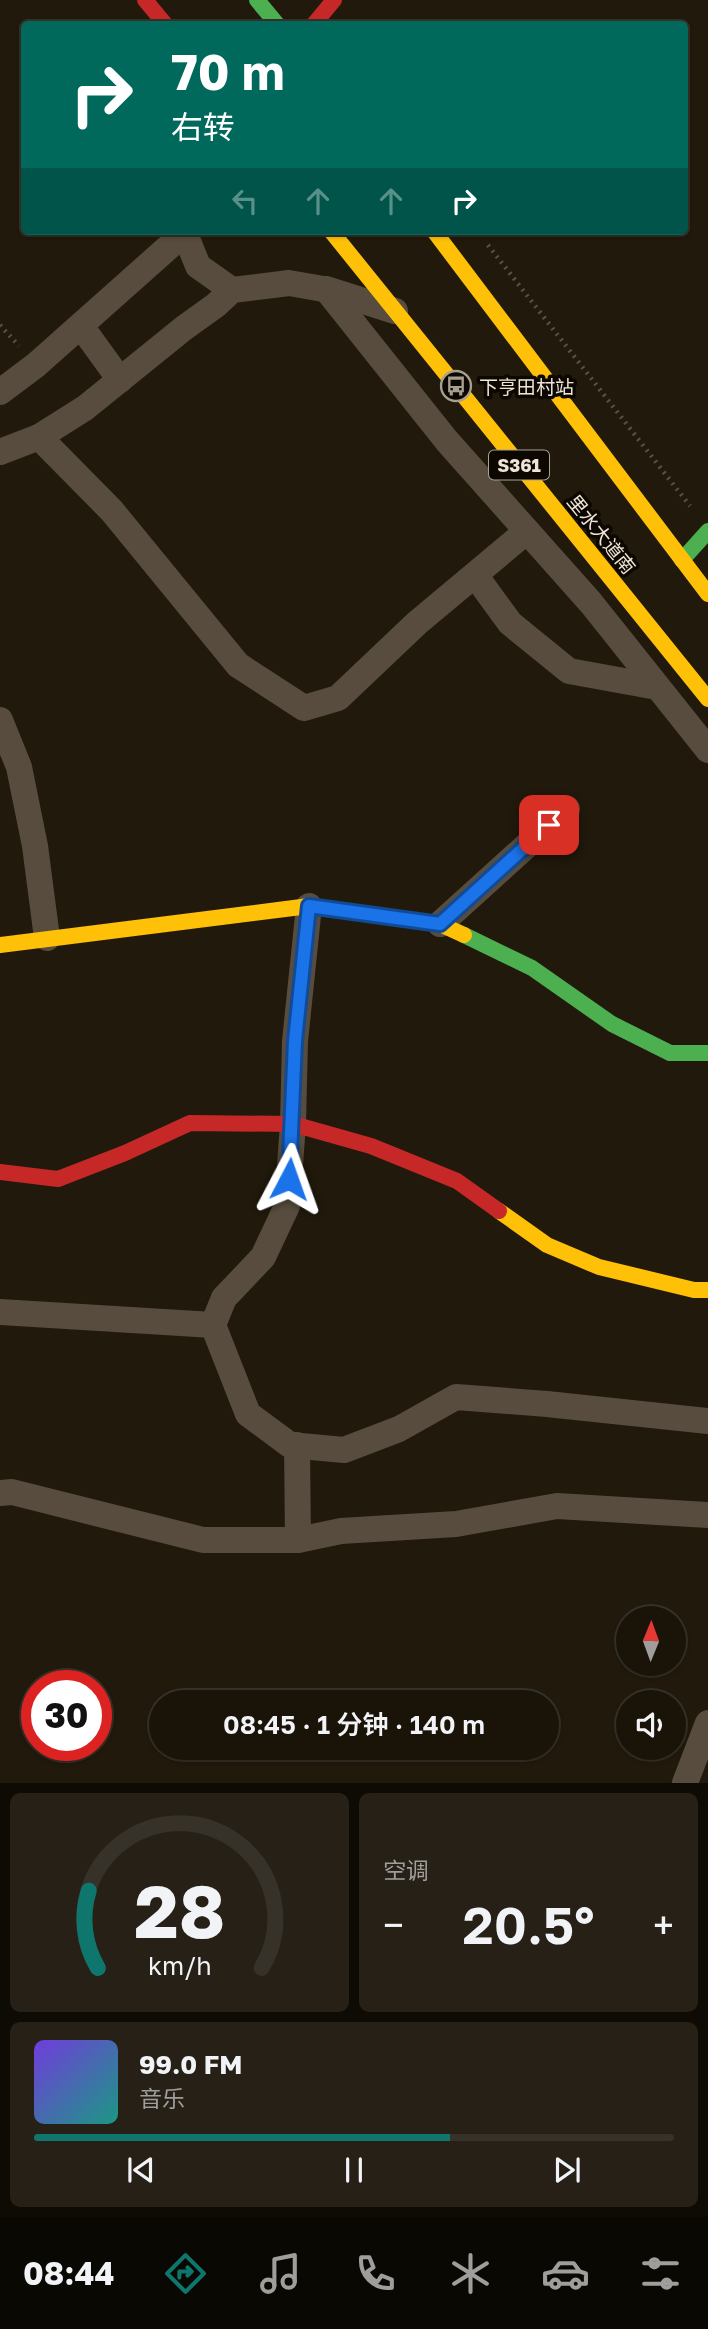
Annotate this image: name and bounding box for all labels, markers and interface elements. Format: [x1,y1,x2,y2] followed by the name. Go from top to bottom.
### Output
[171,42,285,101] text: 70 m
[56,49,147,140] icon: right
[171,108,235,146] text: 右转
[226,182,264,220] icon: left
[299,182,337,220] icon: ahead
[372,182,410,220] icon: ahead
[445,182,483,220] icon: right
[439,369,473,403] bus stop icon: 下亨田村站
[479,375,574,398] place label: 下亨田村站
[489,450,549,480] road number: S361
[563,490,641,578] street label: 里水大道南
[519,795,579,855] pin
[530,806,568,844] icon: arrive
[252,1142,326,1216] position arrow
[616,1606,686,1676] north arrow
[616,1606,686,1760] map controls
[21,1670,112,1761] speed limit sign: 30
[616,1690,686,1760] button: sound
[223,1709,485,1740] text: 08:45 · 1 分钟 · 140 m
[383,1856,429,1884] text: 空调
[134,1868,225,1955] text: 28
[463,1893,594,1955] text: 20.5°
[383,1902,404,1947] text: −
[653,1902,674,1947] text: +
[148,1950,211,1981] text: km/h
[139,2049,242,2080] text: 99.0 FM
[139,2084,185,2112] text: 音乐
[122,2151,160,2189] icon: previous
[335,2151,373,2189] icon: pause
[548,2151,586,2189] icon: next
[161,2249,210,2298] icon: directions
[256,2249,305,2298] icon: music
[351,2249,400,2298] icon: phone
[446,2249,495,2298] icon: climate
[541,2249,590,2298] icon: car
[636,2249,685,2298] icon: filters
[23,2254,115,2292] text: 08:44

